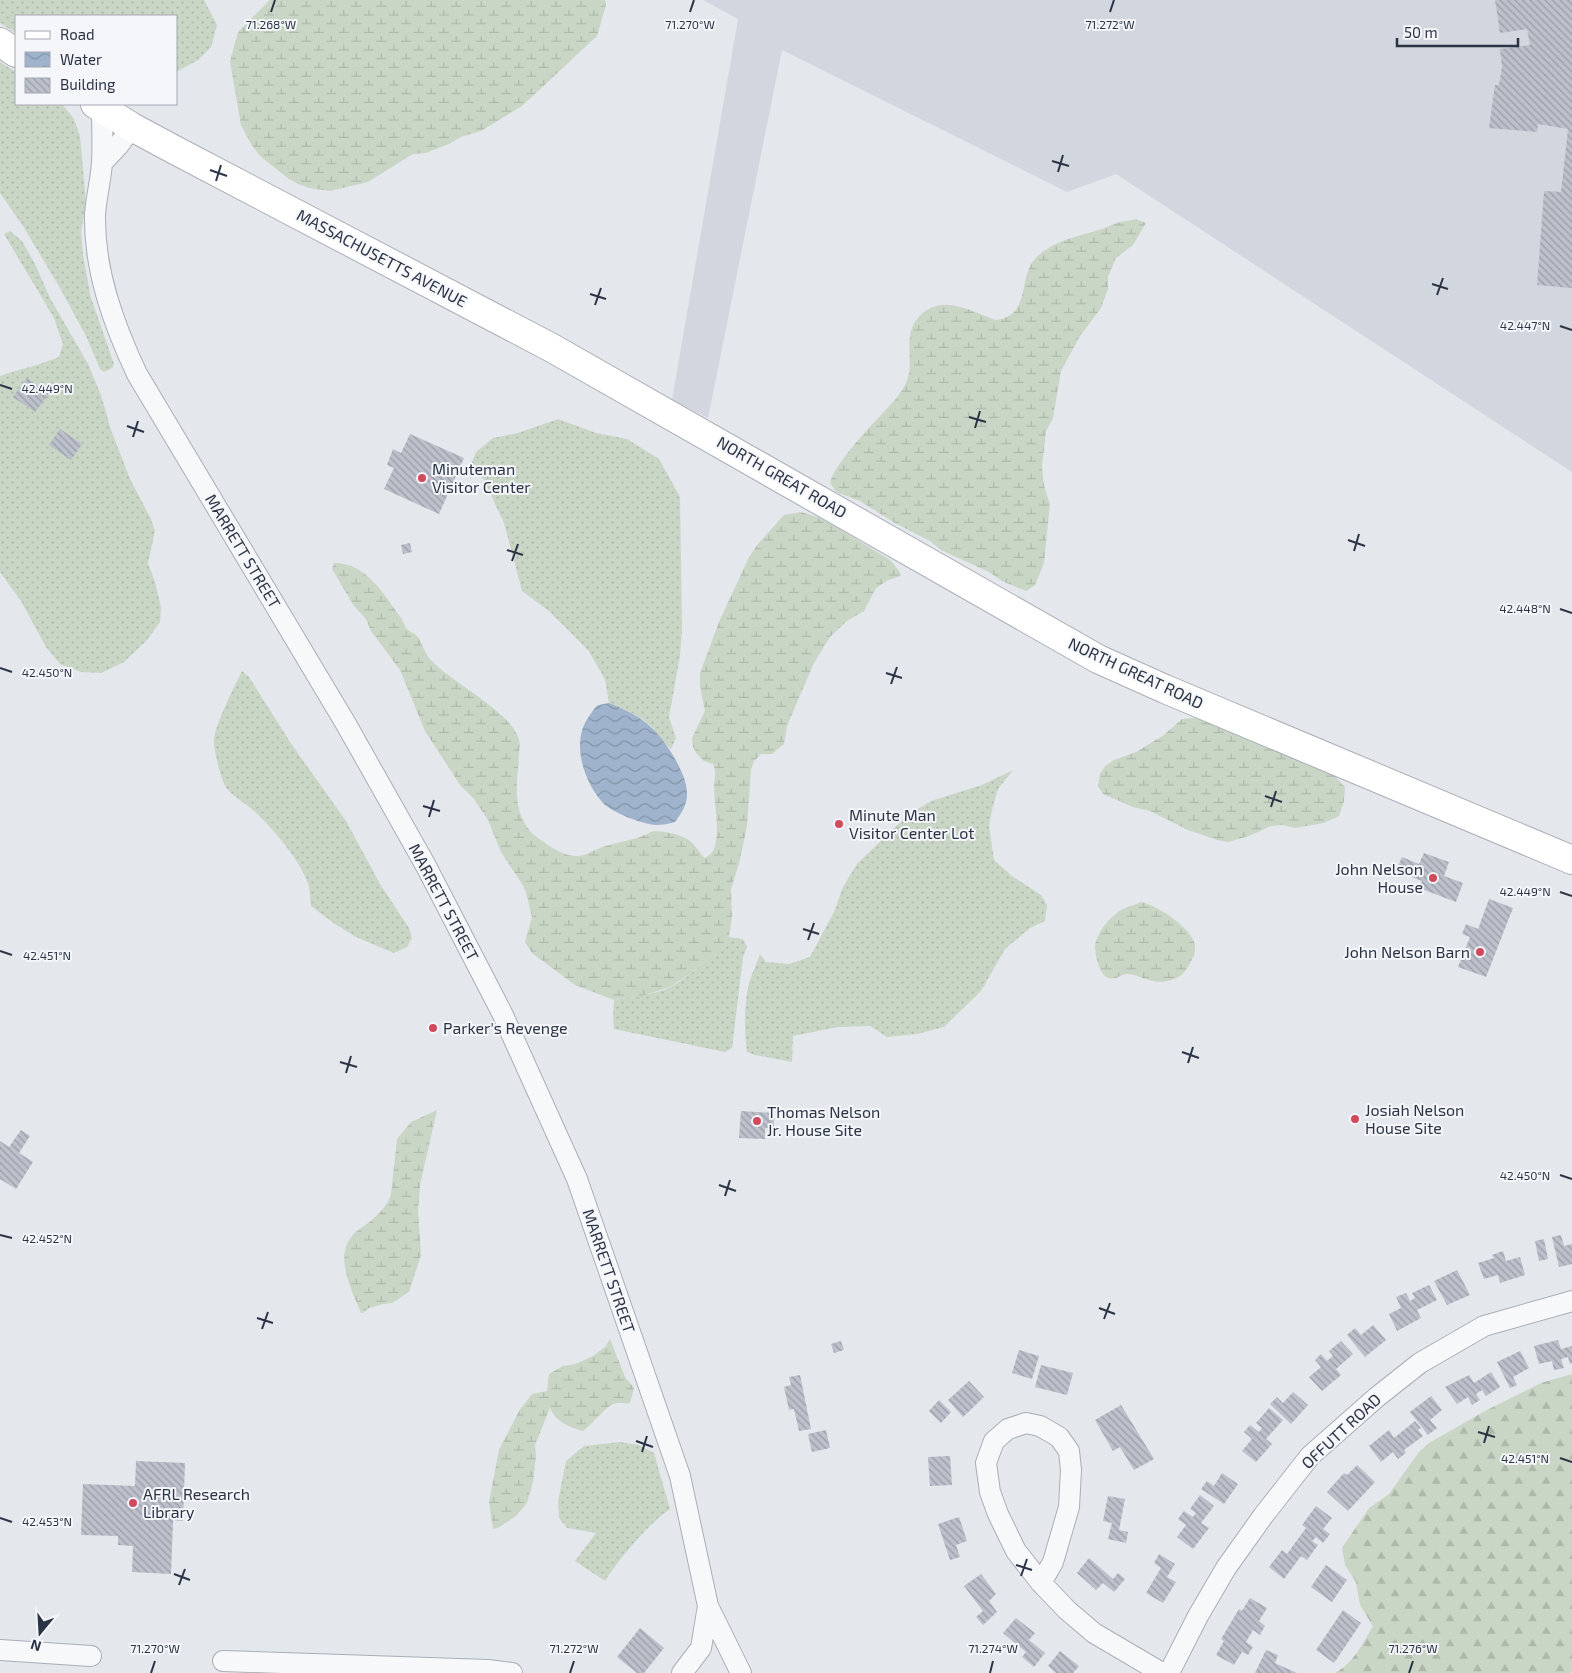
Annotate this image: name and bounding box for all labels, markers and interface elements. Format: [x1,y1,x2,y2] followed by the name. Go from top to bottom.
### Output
[15,15,178,105] legend
[1397,15,1518,47] scale bar
[246,17,296,31] text: 71.268°W
[665,17,715,31] text: 71.270°W
[1085,17,1135,31] text: 71.272°W
[1404,23,1438,41] text: 50 m
[60,25,95,43] text: Road
[60,50,102,68] text: Water
[60,75,116,93] text: Building
[294,205,471,311] street label: MASSACHUSETTS AVENUE
[1500,318,1550,332] text: 42.447°N
[21,381,73,395] text: 42.449°N
[714,432,851,521] street label: NORTH GREAT ROAD
[432,459,531,496] place label: Minuteman Visitor Center
[416,472,428,484] marker: Minuteman Visitor Center
[202,490,285,611] street label: MARRETT STREET
[1499,601,1551,615] text: 42.448°N
[1066,633,1207,712] street label: NORTH GREAT ROAD
[22,665,72,679] text: 42.450°N
[849,805,974,842] place label: Minute Man Visitor Center Lot
[833,818,845,830] marker: Minute Man Visitor Center Lot
[406,840,483,964] street label: MARRETT STREET
[1335,859,1423,896] place label: John Nelson House
[1427,872,1439,884] marker: John Nelson House
[1499,884,1551,898] text: 42.449°N
[1344,942,1470,961] place label: John Nelson Barn
[1474,946,1486,958] marker: John Nelson Barn
[23,948,71,962] text: 42.451°N
[443,1018,568,1037] place label: Parker's Revenge
[427,1022,439,1034] marker: Parker's Revenge
[1365,1100,1464,1137] place label: Josiah Nelson House Site
[767,1102,880,1139] place label: Thomas Nelson Jr. House Site
[1349,1113,1361,1125] marker: Josiah Nelson House Site
[751,1115,763,1127] marker: Thomas Nelson Jr. House Site
[1500,1168,1550,1182] text: 42.450°N
[579,1206,640,1335] street label: MARRETT STREET
[22,1231,72,1245] text: 42.452°N
[1297,1389,1384,1472] street label: OFFUTT ROAD
[1501,1451,1549,1465] text: 42.451°N
[143,1484,250,1521] place label: AFRL Research Library
[127,1497,139,1509] marker: AFRL Research Library
[22,1514,72,1528] text: 42.453°N
[15,1608,65,1658] north arrow
[28,1636,43,1655] text: N
[130,1641,180,1655] text: 71.270°W
[549,1641,599,1655] text: 71.272°W
[968,1641,1018,1655] text: 71.274°W
[1388,1641,1438,1655] text: 71.276°W

